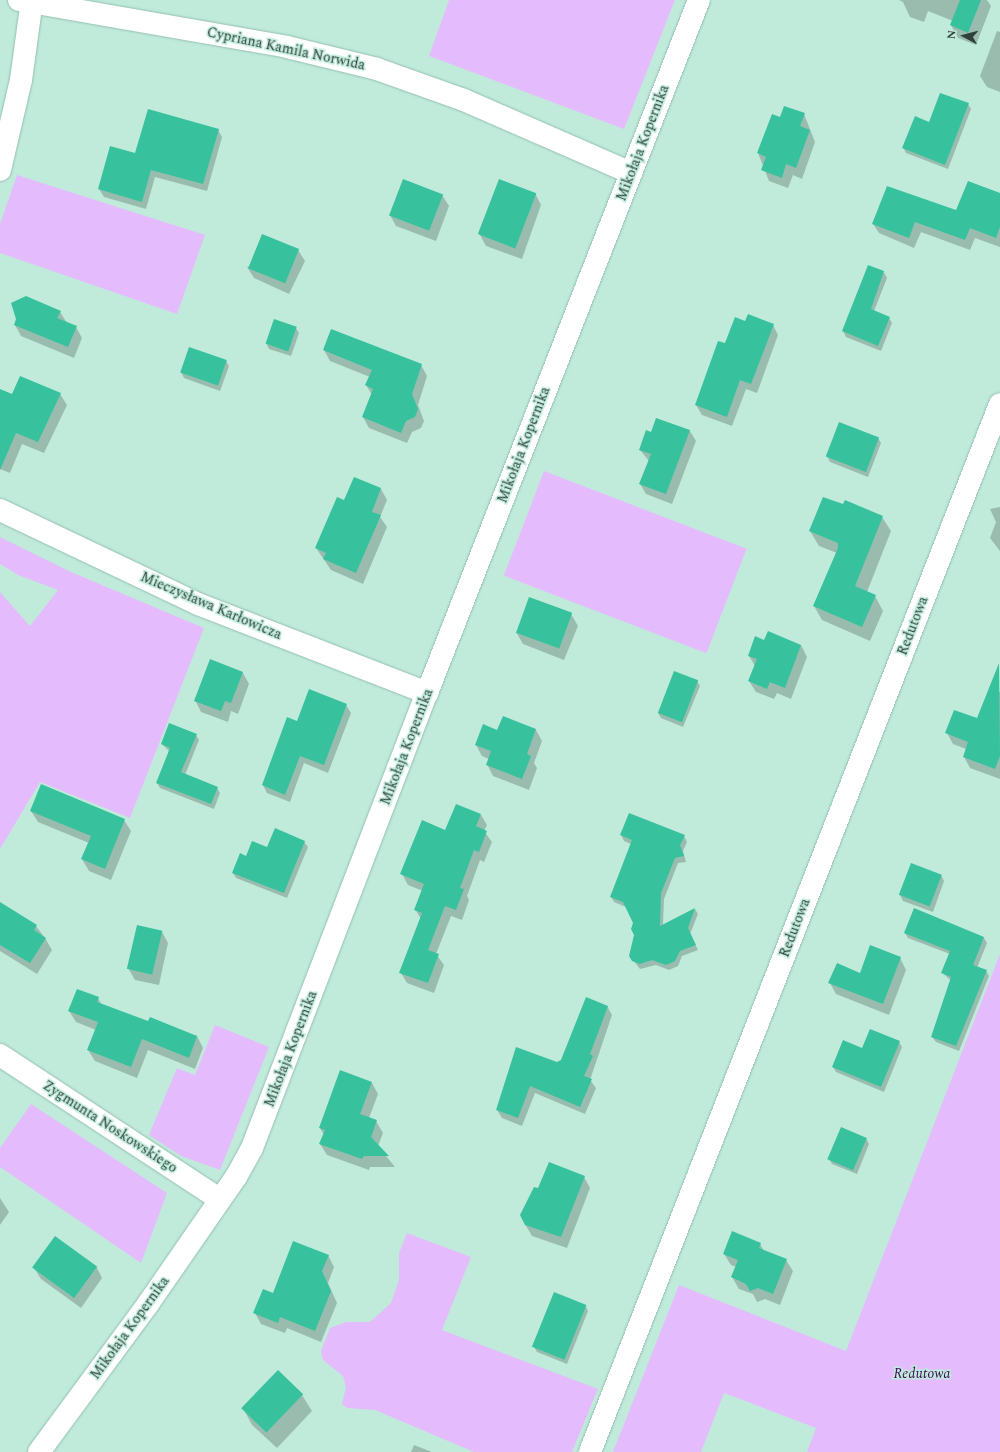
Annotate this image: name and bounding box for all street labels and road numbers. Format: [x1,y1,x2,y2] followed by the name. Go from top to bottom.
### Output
[205,24,367,74] street label: Cypriana Kamila Norwida
[613,82,673,204] street label: Mikołaja Kopernika
[494,384,554,506] street label: Mikołaja Kopernika
[138,569,284,643] street label: Mieczysława Karłowicza
[894,594,932,658] street label: Redutowa
[377,686,437,808] street label: Mikołaja Kopernika
[776,896,814,960] street label: Redutowa
[261,988,321,1110] street label: Mikołaja Kopernika
[40,1077,180,1177] street label: Zygmunta Noskowskiego
[87,1273,173,1383] street label: Mikołaja Kopernika

